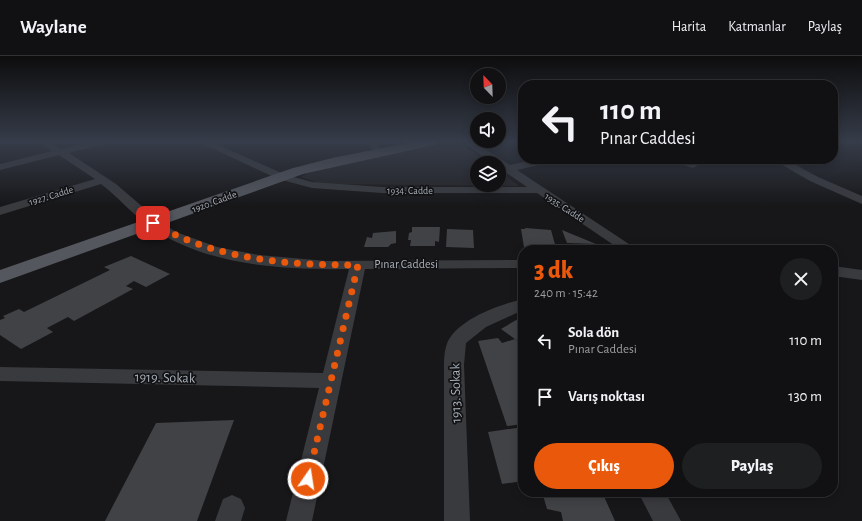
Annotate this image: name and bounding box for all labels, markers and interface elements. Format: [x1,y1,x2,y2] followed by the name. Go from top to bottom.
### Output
[20,18,87,37] text: Waylane
[672,20,706,34] text: Harita
[728,20,786,34] text: Katmanlar
[808,20,842,34] text: Paylaş
[470,68,506,104] north arrow
[470,68,506,192] map controls
[534,96,586,148] icon: left
[600,97,662,125] text: 110 m
[470,112,506,148] button: sound
[600,130,696,148] text: Pınar Caddesi
[470,156,506,192] button: layers
[28,184,75,207] street label: 1927. Cadde
[387,186,433,196] street label: 1934. Cadde
[191,189,238,215] street label: 1920. Cadde
[543,191,586,225] street label: 1935. Cadde
[136,206,170,240] pin
[142,212,164,234] icon: arrive
[374,258,438,270] street label: Pınar Caddesi
[780,258,822,300] button: close
[534,259,573,283] text: 3 dk
[534,287,598,300] text: 240 m · 15:42
[568,325,619,340] text: Sola dön
[534,330,556,352] icon: left
[789,333,822,348] text: 110 m
[568,343,637,356] text: Pınar Caddesi
[448,362,464,423] street label: 1913. Sokak
[135,370,196,386] street label: 1919. Sokak
[534,386,556,408] icon: arrive
[568,389,645,404] text: Varış noktası
[788,389,822,404] text: 130 m
[534,443,674,489] button: Çıkış
[682,443,822,489] button: Paylaş
[287,458,329,500] position arrow

